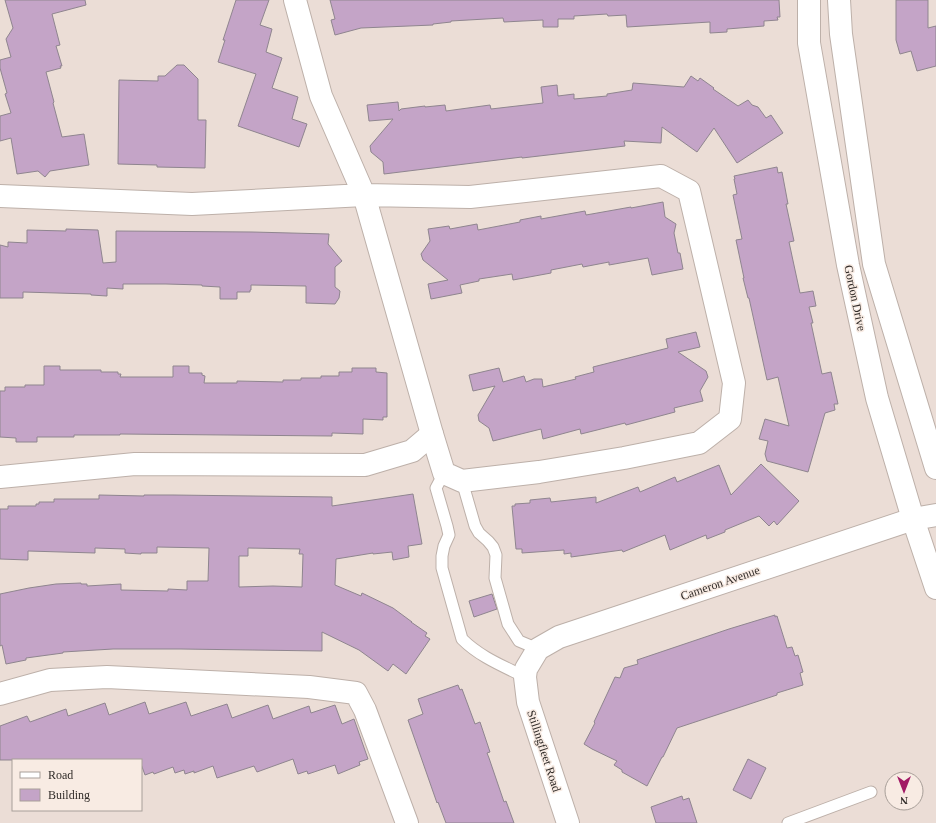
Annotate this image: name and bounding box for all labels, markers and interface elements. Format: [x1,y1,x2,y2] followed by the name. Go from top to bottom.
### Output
[841,264,869,332] street label: Gordon Drive
[679,563,761,603] street label: Cameron Avenue
[524,708,564,794] street label: Stillingfleet Road
[12,759,142,811] legend
[48,768,73,782] text: Road
[884,771,924,811] north arrow
[48,788,90,802] text: Building
[900,795,908,807] text: N

